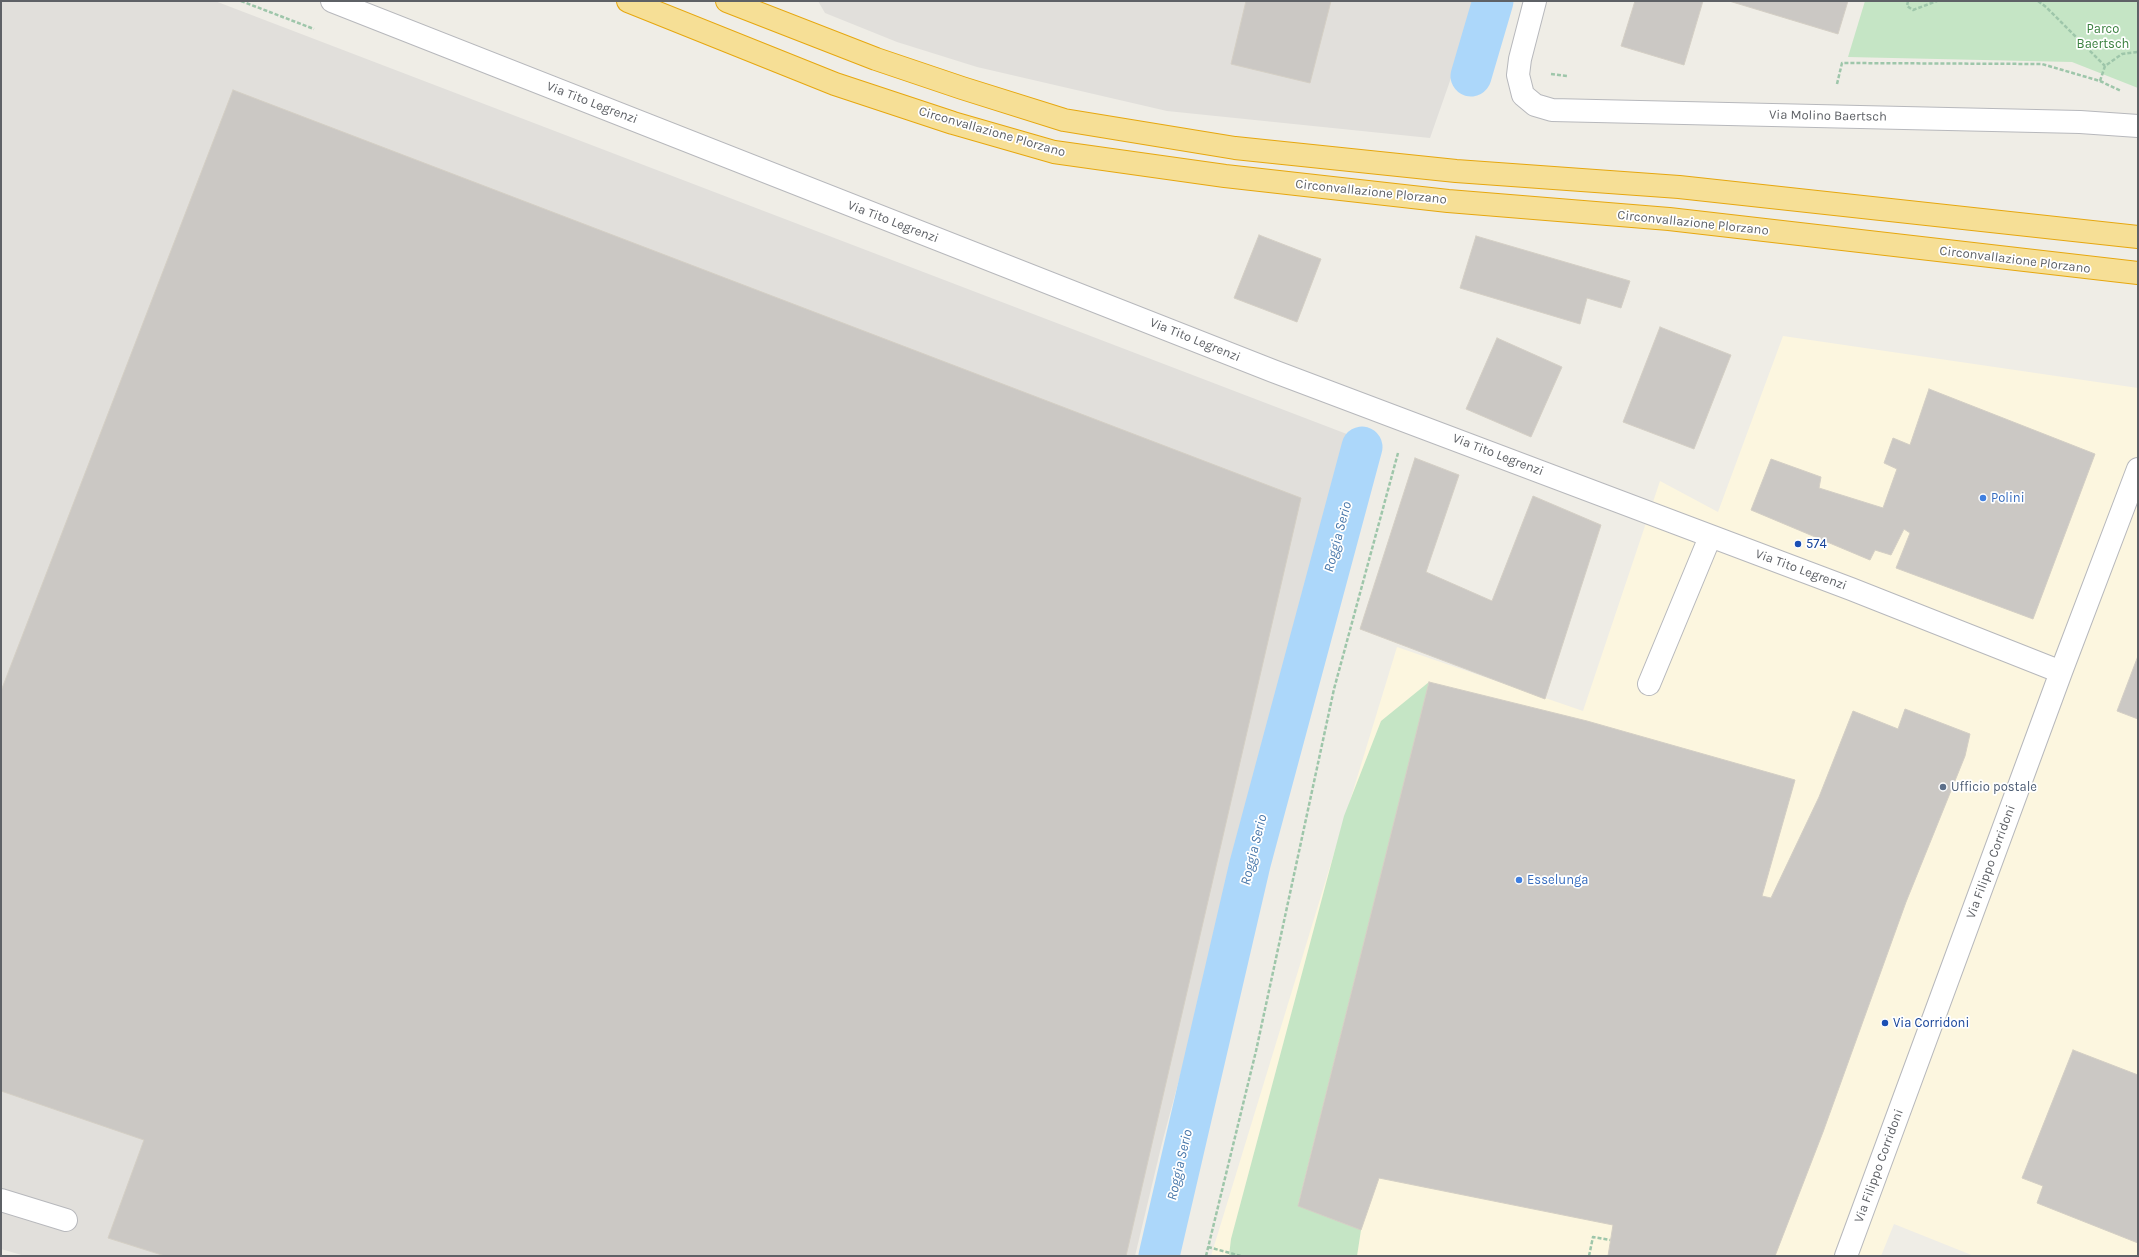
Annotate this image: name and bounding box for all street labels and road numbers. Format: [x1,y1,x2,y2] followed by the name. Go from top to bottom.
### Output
[544,78,640,128] street label: Via Tito Legrenzi
[917,104,1067,160] street label: Circonvallazione Plorzano
[1769,107,1887,125] street label: Via Molino Baertsch
[1295,176,1447,208] street label: Circonvallazione Plorzano
[845,197,941,247] street label: Via Tito Legrenzi
[1617,207,1769,239] street label: Circonvallazione Plorzano
[1939,243,2091,277] street label: Circonvallazione Plorzano
[1147,315,1243,365] street label: Via Tito Legrenzi
[1450,430,1546,480] street label: Via Tito Legrenzi
[1753,546,1849,594] street label: Via Tito Legrenzi
[1963,803,2019,921] street label: Via Filippo Corridoni
[1851,1107,1907,1225] street label: Via Filippo Corridoni

